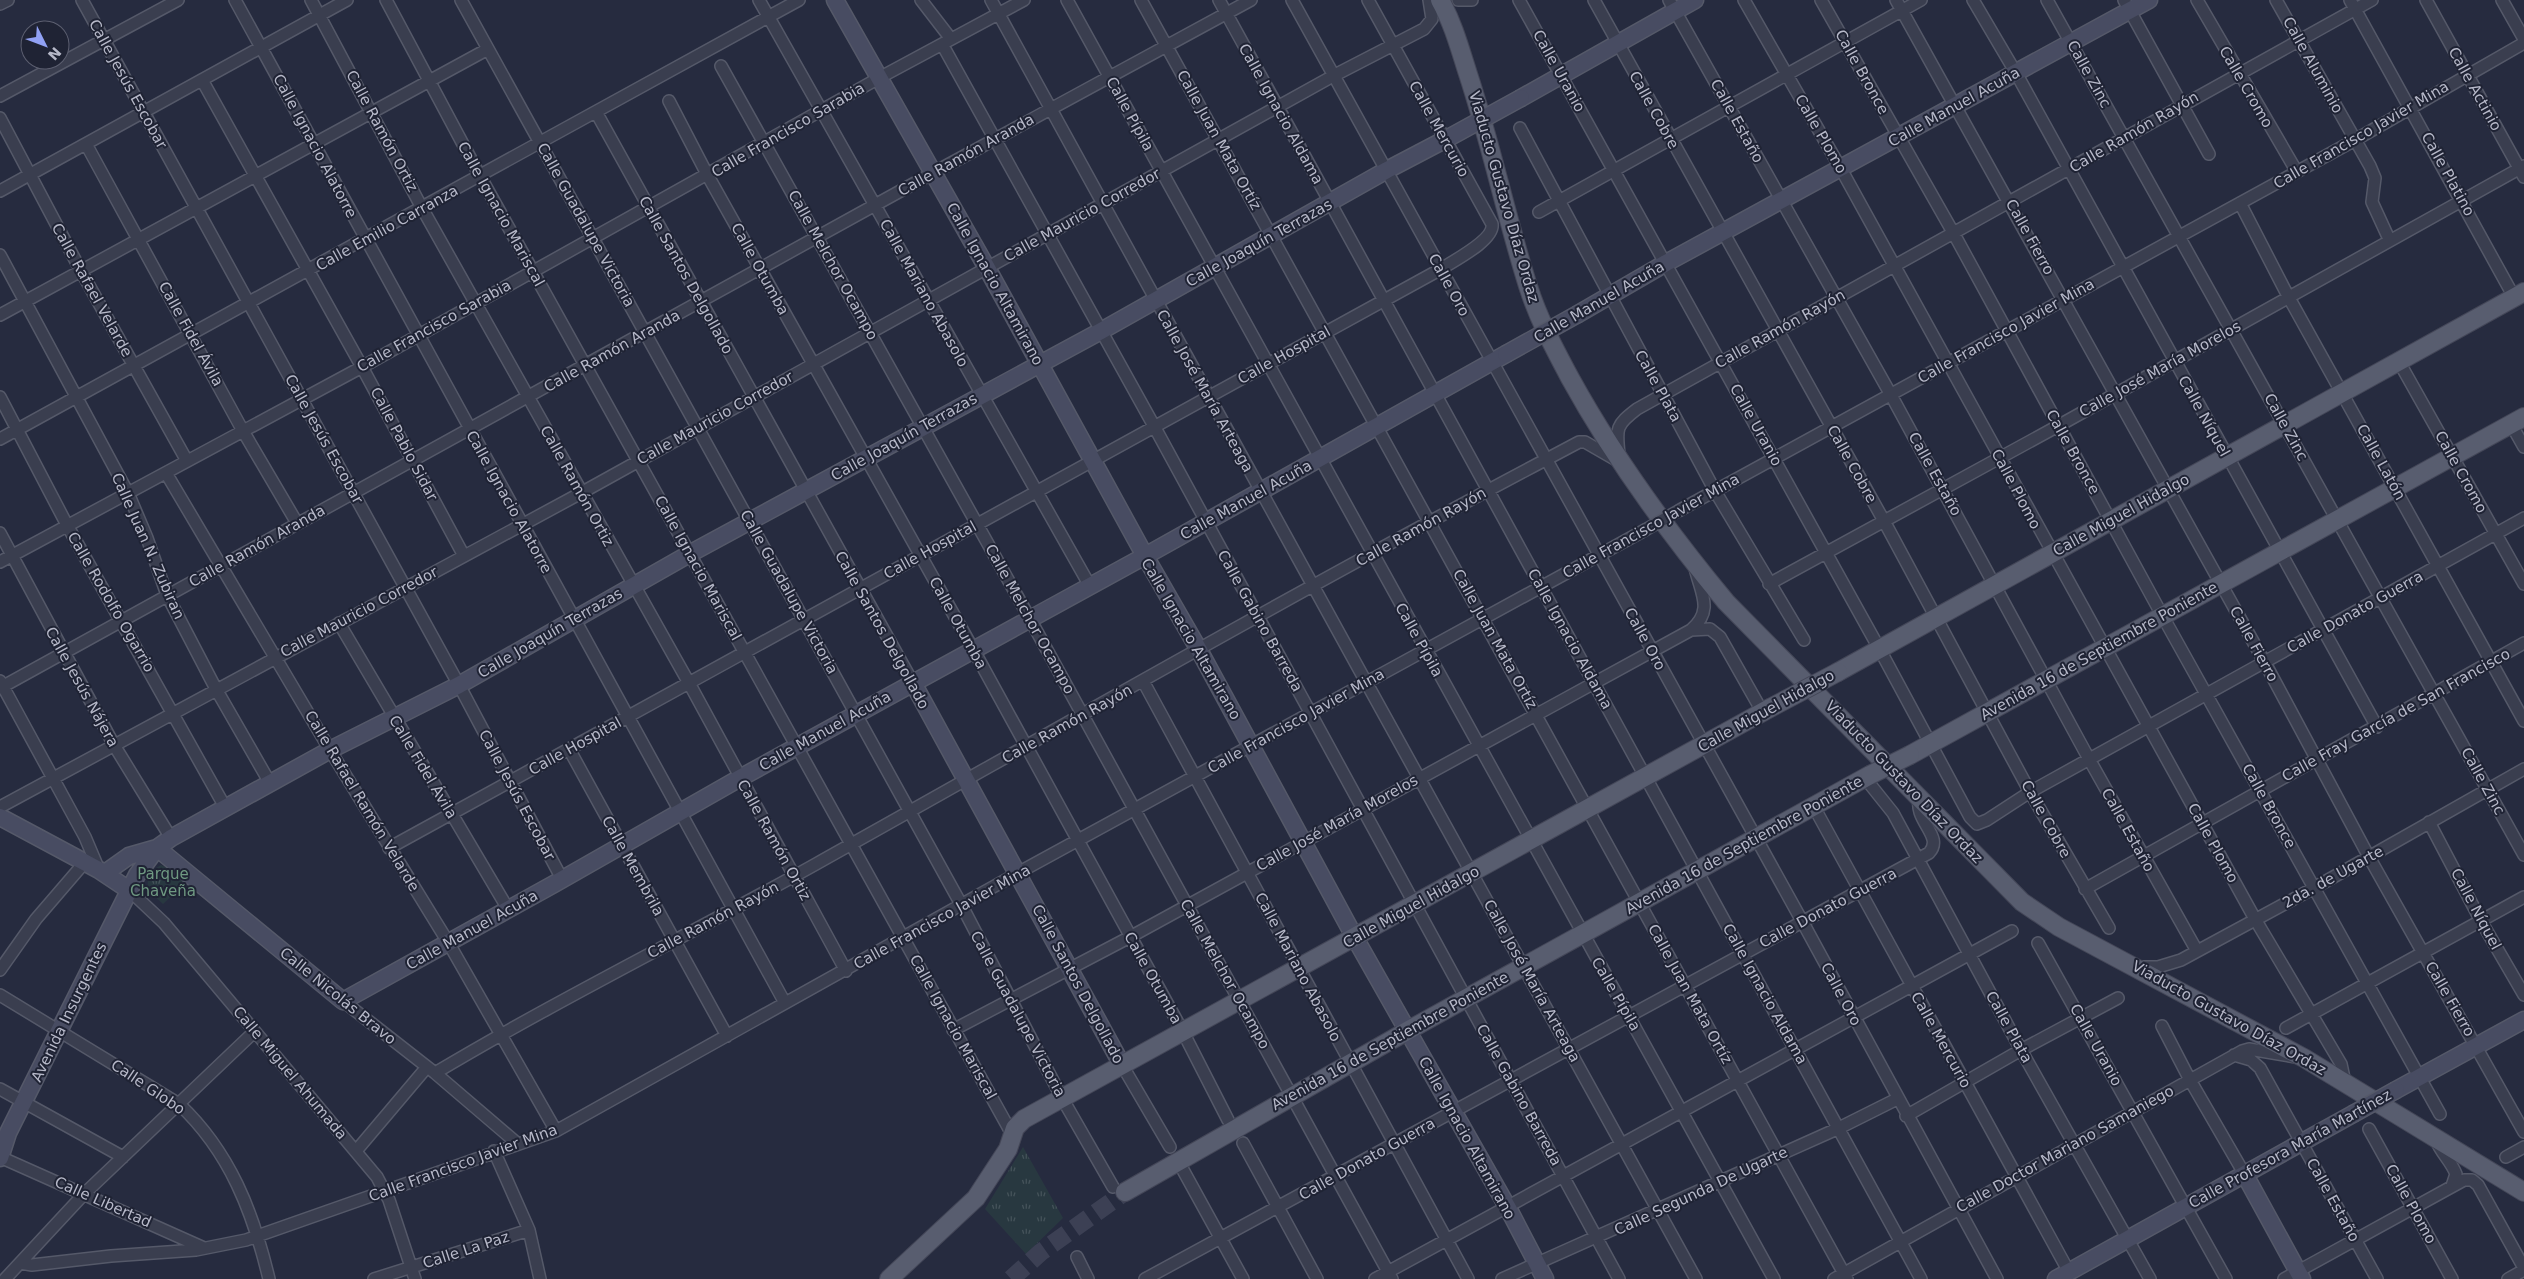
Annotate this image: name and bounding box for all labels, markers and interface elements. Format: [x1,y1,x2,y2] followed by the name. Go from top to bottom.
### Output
[2279,14,2347,116] street label: Calle Aluminio
[85,16,171,153] street label: Calle Jesús Escobar
[20,20,70,70] north arrow
[1831,26,1893,118] street label: Calle Bronce
[1529,27,1589,115] street label: Calle Uranio
[2063,37,2115,111] street label: Calle Zinc
[1235,41,1327,187] street label: Calle Ignacio Aldama
[2215,43,2277,131] street label: Calle Cromo
[45,44,65,63] text: N
[2445,44,2505,134] street label: Calle Actinio
[1885,63,2023,151] street label: Calle Manuel Acuña
[342,67,422,195] street label: Calle Ramón Ortiz
[1173,67,1265,213] street label: Calle Juan Mata Ortíz
[1625,68,1683,152] street label: Calle Cobre
[269,71,361,221] street label: Calle Ignacio Alatorre
[1102,74,1158,154] street label: Calle Pípila
[1707,76,1767,166] street label: Calle Estaño
[2270,77,2452,193] street label: Calle Francisco Javier Mina
[1405,78,1473,180] street label: Calle Mercurio
[708,79,868,181] street label: Calle Francisco Sarabia
[2066,88,2202,176] street label: Calle Ramón Rayón
[1465,89,1543,305] street label: Viaducto Gustavo Díaz Ordaz
[1791,91,1851,177] street label: Calle Plomo
[895,110,1037,200] street label: Calle Ramón Aranda
[2418,129,2478,219] street label: Calle Platino
[454,138,548,290] street label: Calle Ignacio Mariscal
[533,140,639,310] street label: Calle Guadalupe Victoria
[1001,164,1164,265] street label: Calle Mauricio Corredor
[313,181,461,275] street label: Calle Emilio Carranza
[784,187,882,343] street label: Calle Melchor Ocampo
[635,193,737,357] street label: Calle Santos Delgollado
[1183,195,1335,291] street label: Calle Joaquín Terrazas
[2002,196,2058,278] street label: Calle Fierro
[943,199,1047,369] street label: Calle Ignacio Altamirano
[876,216,972,370] street label: Calle Mariano Abasolo
[48,220,136,360] street label: Calle Rafael Velarde
[727,220,793,318] street label: Calle Otumba
[1424,251,1474,319] street label: Calle Oro
[1531,257,1667,347] street label: Calle Manuel Acuña
[1914,275,2098,387] street label: Calle Francisco Javier Mina
[354,276,514,376] street label: Calle Francisco Sarabia
[155,278,228,390] street label: Calle Fidel Ávila
[1712,286,1848,372] street label: Calle Ramón Rayón
[541,306,683,396] street label: Calle Ramón Aranda
[1153,306,1257,476] street label: Calle José María Arteaga
[2076,317,2244,421] street label: Calle José María Morelos
[1235,322,1333,388] street label: Calle Hospital
[1631,347,1685,425] street label: Calle Plata
[634,367,797,468] street label: Calle Mauricio Corredor
[281,371,367,508] street label: Calle Jesús Escobar
[2174,372,2234,460] street label: Calle Níquel
[1726,381,1786,469] street label: Calle Uranio
[367,384,442,504] street label: Calle Pablo Sidar
[828,389,980,485] street label: Calle Joaquín Terrazas
[2260,390,2312,464] street label: Calle Zinc
[2042,406,2104,498] street label: Calle Bronce
[2353,421,2409,503] street label: Calle Latón
[536,422,618,550] street label: Calle Ramón Ortiz
[1823,422,1881,506] street label: Calle Cobre
[462,427,556,577] street label: Calle Ignacio Alatorre
[2431,428,2491,516] street label: Calle Cromo
[1905,429,1965,519] street label: Calle Estaño
[1987,446,2045,532] street label: Calle Plomo
[1177,456,1315,544] street label: Calle Manuel Acuña
[108,470,188,622] street label: Calle Juan N. Zubiran
[1559,470,1743,582] street label: Calle Francisco Javier Mina
[2050,470,2192,560] street label: Calle Miguel Hidalgo
[1353,484,1489,570] street label: Calle Ramón Rayón
[651,492,745,644] street label: Calle Ignacio Mariscal
[186,501,328,591] street label: Calle Ramón Aranda
[736,507,842,677] street label: Calle Guadalupe Victoria
[881,517,979,583] street label: Calle Hospital
[63,529,159,675] street label: Calle Rodolfo Ogarrio
[981,541,1079,697] street label: Calle Melchor Ocampo
[1214,547,1306,695] street label: Calle Gabino Barreda
[831,548,933,712] street label: Calle Santos Delgollado
[1137,555,1245,723] street label: Calle Ignacio Altamirano
[277,562,442,661] street label: Calle Mauricio Corredor
[1449,566,1541,712] street label: Calle Juan Mata Ortíz
[1524,566,1616,712] street label: Calle Ignacio Aldama
[2284,567,2426,657] street label: Calle Donato Guerra
[925,574,991,672] street label: Calle Otumba
[1977,578,2221,724] street label: Avenida 16 de Septiembre Poniente
[474,584,626,682] street label: Calle Joaquín Terrazas
[1391,600,1447,680] street label: Calle Pípila
[2226,603,2282,685] street label: Calle Fierro
[1620,605,1670,673] street label: Calle Oro
[41,624,123,750] street label: Calle Jesús Nájera
[2279,645,2513,785] street label: Calle Fray García de San Francisco
[1204,665,1388,777] street label: Calle Francisco Javier Mina
[1695,666,1837,756] street label: Calle Miguel Hidalgo
[999,681,1135,767] street label: Calle Ramón Rayón
[756,687,894,775] street label: Calle Manuel Acuña
[1821,697,1987,867] street label: Viaducto Gustavo Díaz Ordaz
[301,707,423,895] street label: Calle Rafael Ramón Velarde
[385,712,462,822] street label: Calle Fidel Ávila
[526,713,624,779] street label: Calle Hospital
[475,727,559,864] street label: Calle Jesús Escobar
[2457,744,2509,818] street label: Calle Zinc
[2238,760,2300,852] street label: Calle Bronce
[1253,771,1421,875] street label: Calle José María Morelos
[1622,772,1866,918] street label: Avenida 16 de Septiembre Poniente
[733,776,815,904] street label: Calle Ramón Ortiz
[2017,777,2075,861] street label: Calle Cobre
[2098,785,2158,875] street label: Calle Estaño
[2184,800,2242,886] street label: Calle Plomo
[598,813,668,919] street label: Calle Membrila
[2280,842,2386,912] street label: 2da. de Ugarte
[850,861,1034,973] street label: Calle Francisco Javier Mina
[1340,862,1482,952] street label: Calle Miguel Hidalgo
[1756,864,1900,952] street label: Calle Donato Guerra
[130,865,196,900] park label: Parque Chaveña
[2447,865,2505,953] street label: Calle Níquel
[644,878,782,962] street label: Calle Ramón Rayón
[403,886,541,974] street label: Calle Manuel Acuña
[1251,889,1345,1045] street label: Calle Mariano Abasolo
[1176,896,1274,1052] street label: Calle Melchor Ocampo
[1480,896,1584,1066] street label: Calle José María Arteaga
[1028,901,1128,1067] street label: Calle Santos Delgollado
[1644,921,1736,1067] street label: Calle Juan Mata Ortíz
[1719,921,1811,1067] street label: Calle Ignacio Aldama
[967,928,1069,1100] street label: Calle Guadalupe Victoria
[1120,929,1186,1027] street label: Calle Otumba
[27,939,111,1085] street label: Avenida Insurgentes
[276,944,400,1048] street label: Calle Nicolás Bravo
[906,951,1000,1103] street label: Calle Ignacio Mariscal
[1588,954,1644,1034] street label: Calle Pípila
[2129,957,2329,1079] street label: Viaducto Gustavo Díaz Ordaz
[2421,958,2479,1040] street label: Calle Fierro
[1817,959,1865,1029] street label: Calle Oro
[1268,968,1512,1114] street label: Avenida 16 de Septiembre Poniente
[1982,988,2036,1066] street label: Calle Plata
[1907,989,1975,1091] street label: Calle Mercurio
[2066,1001,2126,1089] street label: Calle Uranio
[229,1003,351,1143] street label: Calle Miguel Ahumada
[1473,1021,1565,1169] street label: Calle Gabino Barreda
[1415,1053,1519,1223] street label: Calle Ignacio Altamirano
[107,1056,189,1118] street label: Calle Globo
[1953,1081,2177,1217] street label: Calle Doctor Mariano Samaniego
[2186,1086,2395,1212] street label: Calle Profesora María Martínez
[1296,1114,1438,1204] street label: Calle Donato Guerra
[366,1120,560,1206] street label: Calle Francisco Javier Mina
[1611,1143,1791,1239] street label: Calle Segunda De Ugarte
[2303,1155,2363,1245] street label: Calle Estaño
[2382,1161,2440,1247] street label: Calle Plomo
[52,1173,154,1231] street label: Calle Libertad
[421,1228,512,1272] street label: Calle La Paz

